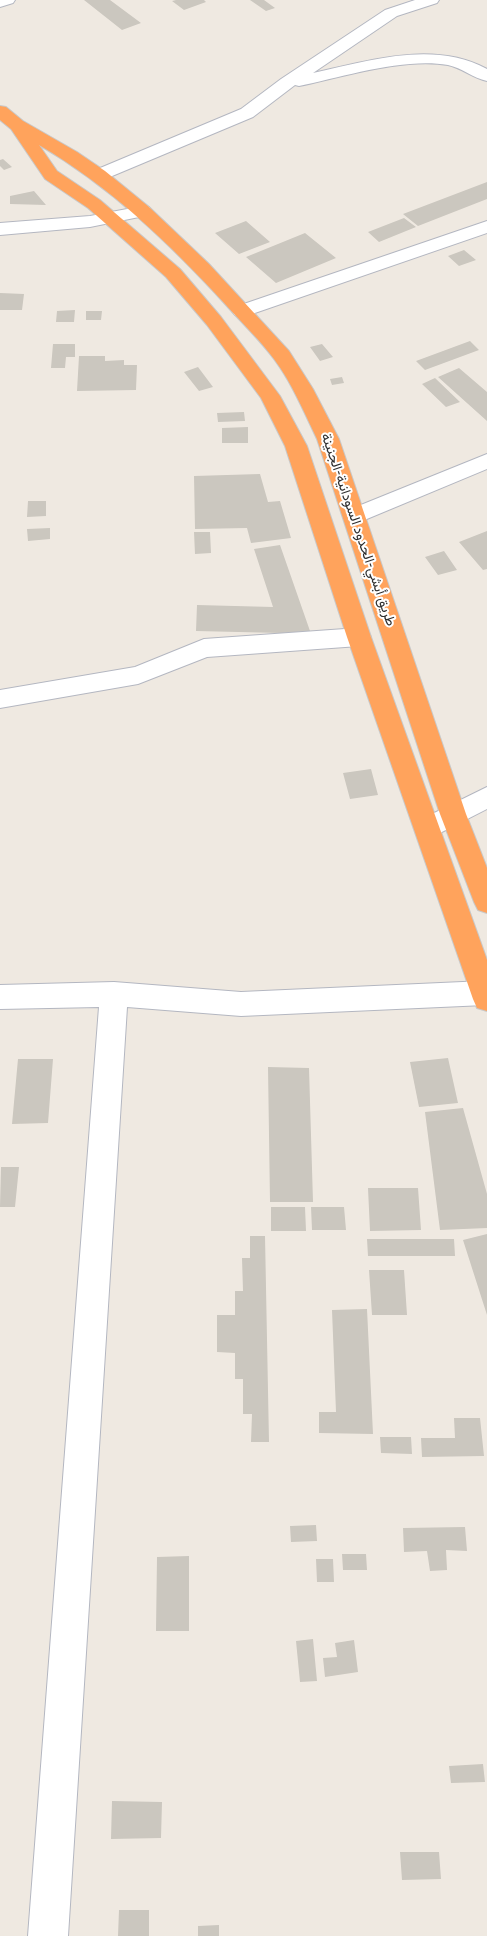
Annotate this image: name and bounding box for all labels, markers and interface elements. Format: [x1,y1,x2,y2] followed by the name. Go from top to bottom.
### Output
[316,431,398,629] street label: طريق أبشي-الحدود السودانية-الجنينة

